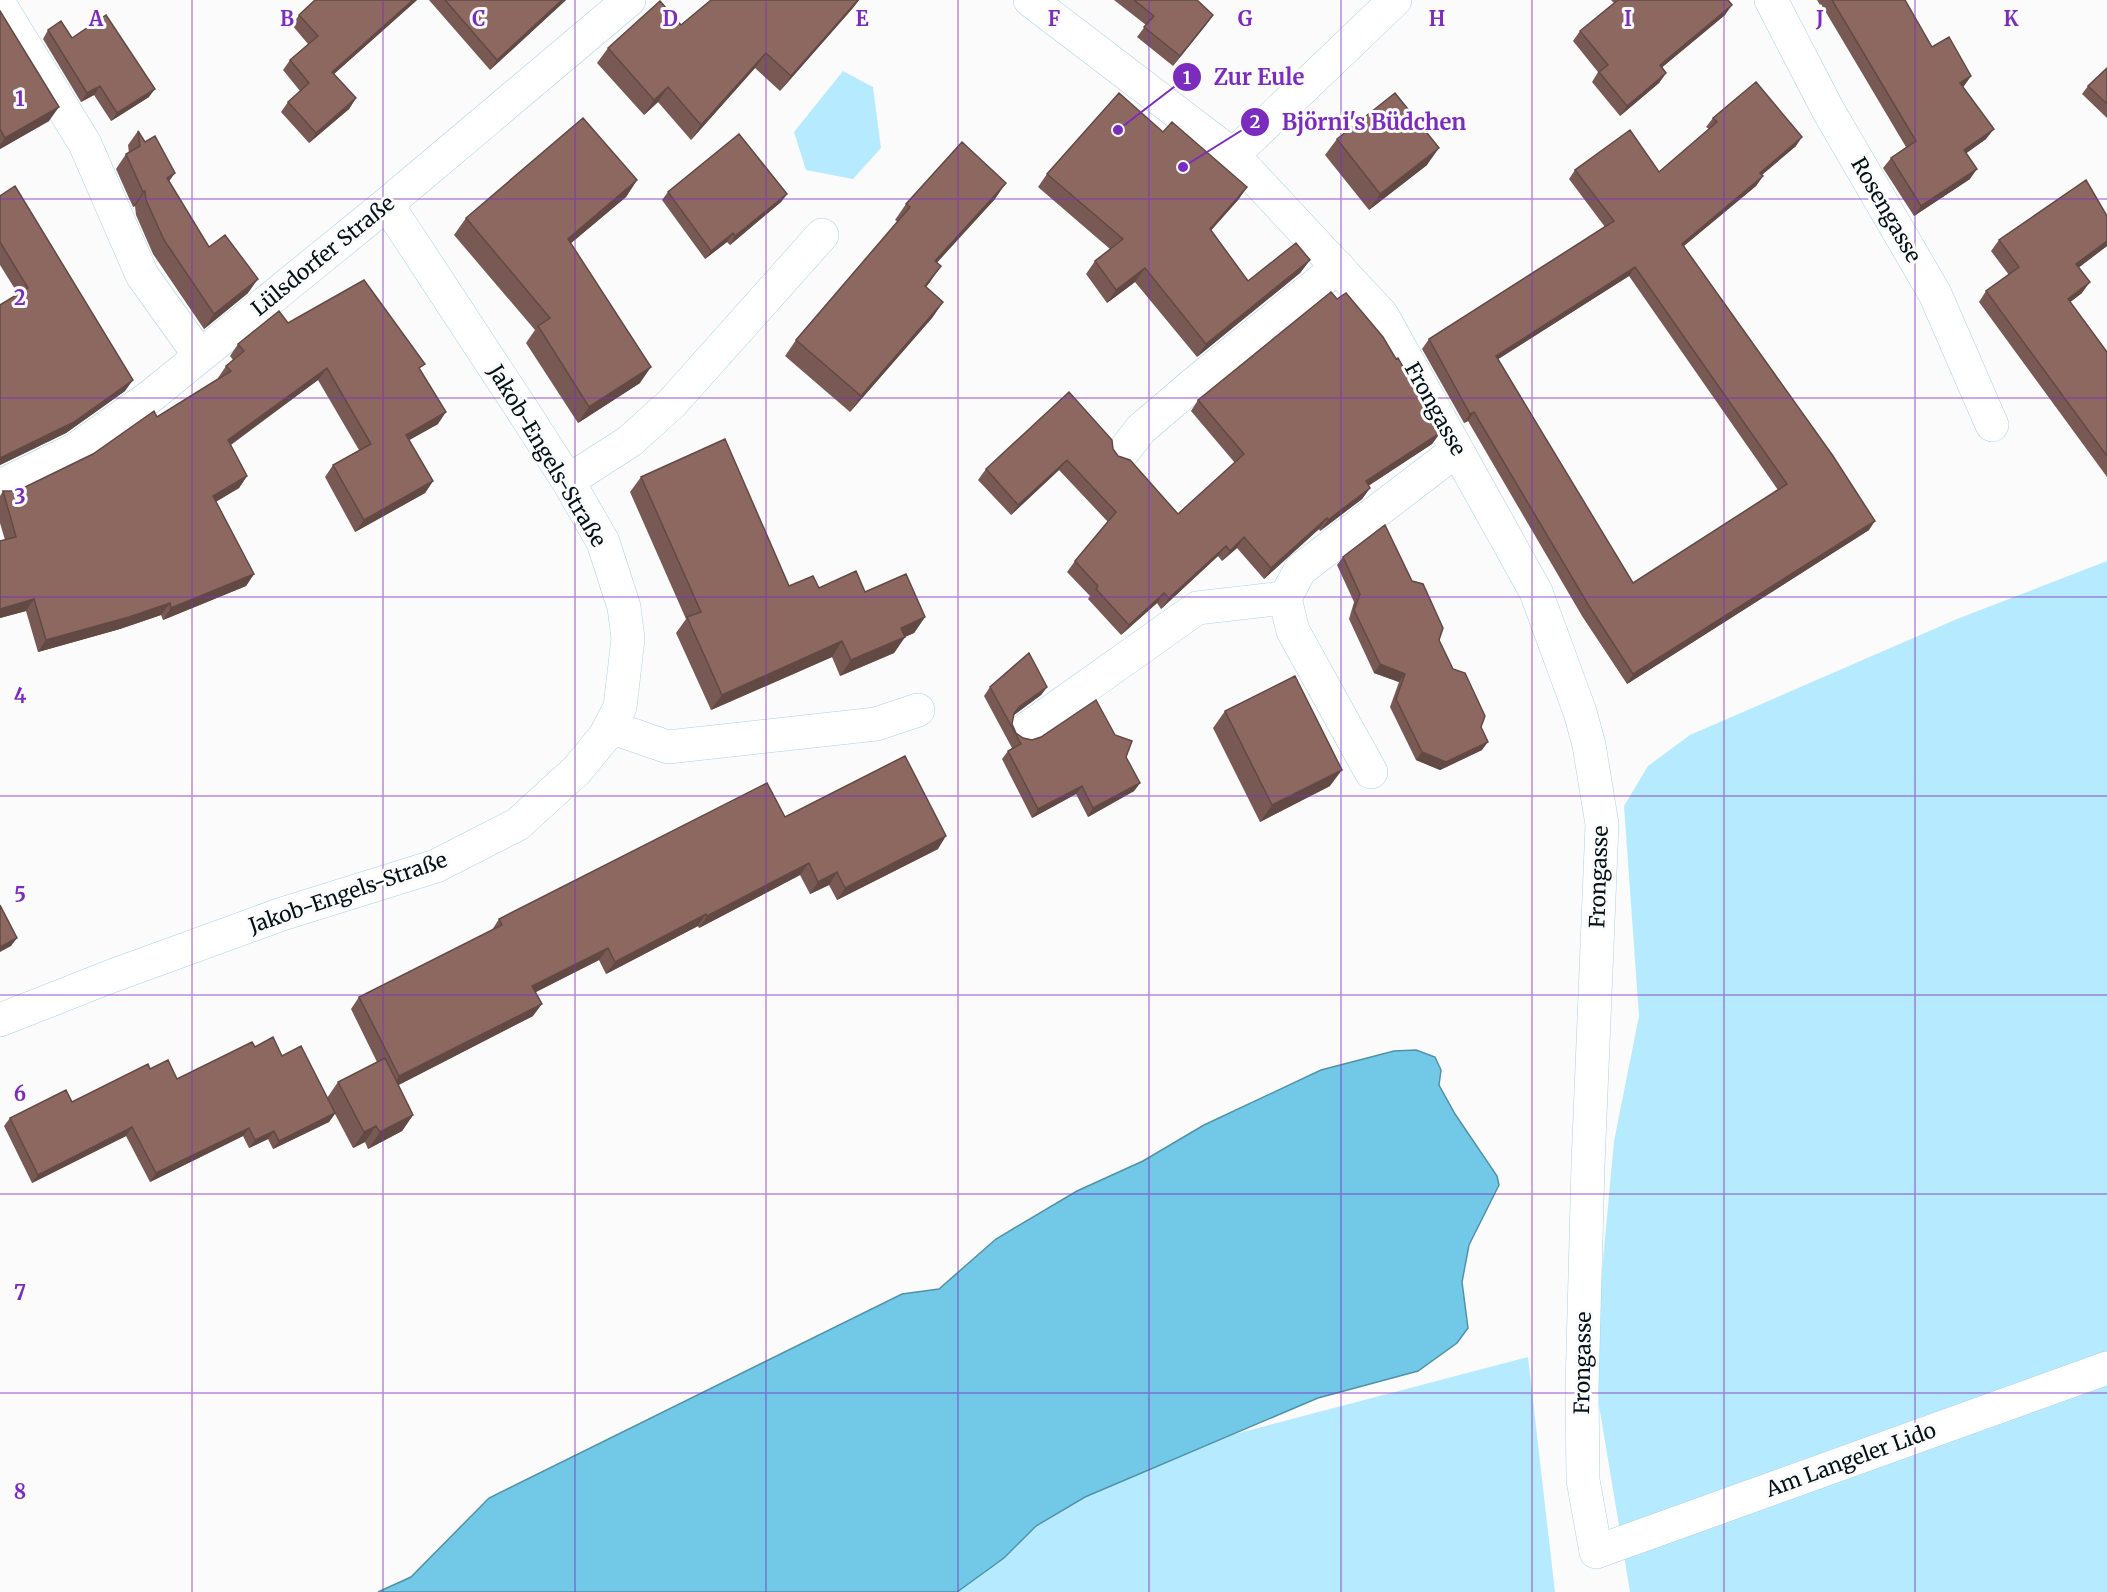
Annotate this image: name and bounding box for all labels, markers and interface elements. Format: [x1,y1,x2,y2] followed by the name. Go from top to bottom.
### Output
[88,6,104,31] text: A
[280,6,294,31] text: B
[472,6,486,31] text: C
[662,6,678,31] text: D
[855,6,869,31] text: E
[1048,6,1061,31] text: F
[1238,6,1253,31] text: G
[1429,6,1445,31] text: H
[1624,6,1632,31] text: I
[1815,6,1824,31] text: J
[2004,6,2019,31] text: K
[1172,57,1316,97] callout: Zur Eule
[1214,63,1304,91] text: Zur Eule
[1183,66,1191,89] text: 1
[15,86,25,111] text: 1
[1240,102,1479,142] callout: Björni's Büdchen
[1282,108,1466,136] text: Björni's Büdchen
[1250,110,1260,133] text: 2
[1845,152,1927,267] street label: Rosengasse
[246,190,400,322] street label: Lülsdorfer Straße
[14,285,26,310] text: 2
[1399,357,1472,460] street label: Frongasse
[482,359,613,552] street label: Jakob-Engels-Straße
[14,484,26,509] text: 3
[14,683,27,708] text: 4
[1583,825,1614,929] street label: Frongasse
[244,846,450,939] street label: Jakob-Engels-Straße
[14,882,26,907] text: 5
[14,1081,26,1106] text: 6
[14,1280,26,1305] text: 7
[1568,1311,1597,1415] street label: Frongasse
[1761,1416,1940,1503] street label: Am Langeler Lido
[14,1479,26,1504] text: 8

